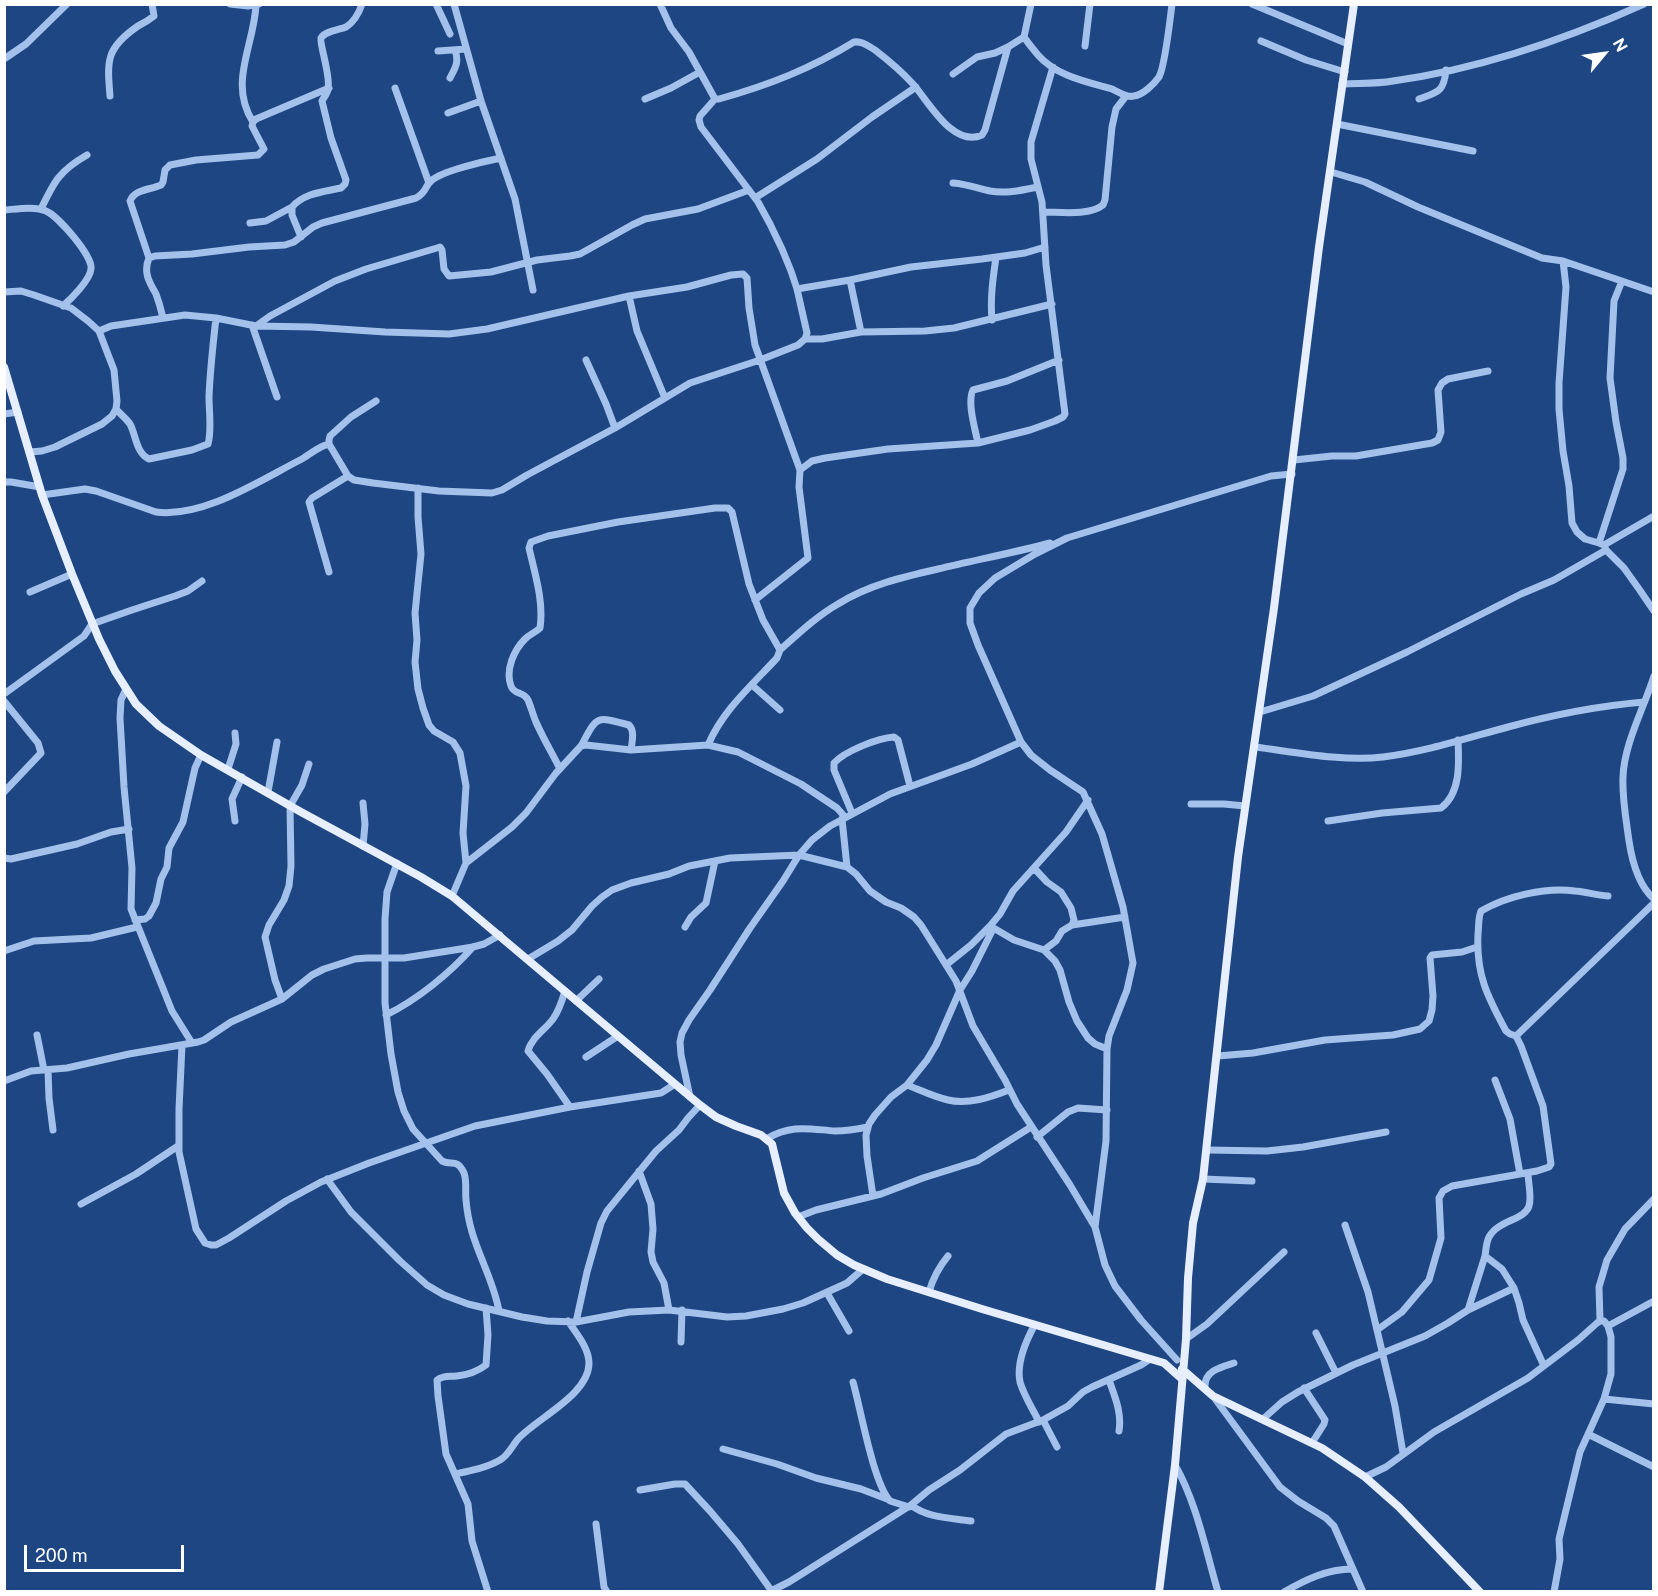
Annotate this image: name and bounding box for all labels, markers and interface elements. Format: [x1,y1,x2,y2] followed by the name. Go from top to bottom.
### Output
[1574,24,1634,84] north arrow
[1609,35,1632,55] text: N
[27,1533,188,1571] scale bar
[35,1545,88,1566] text: 200 m

